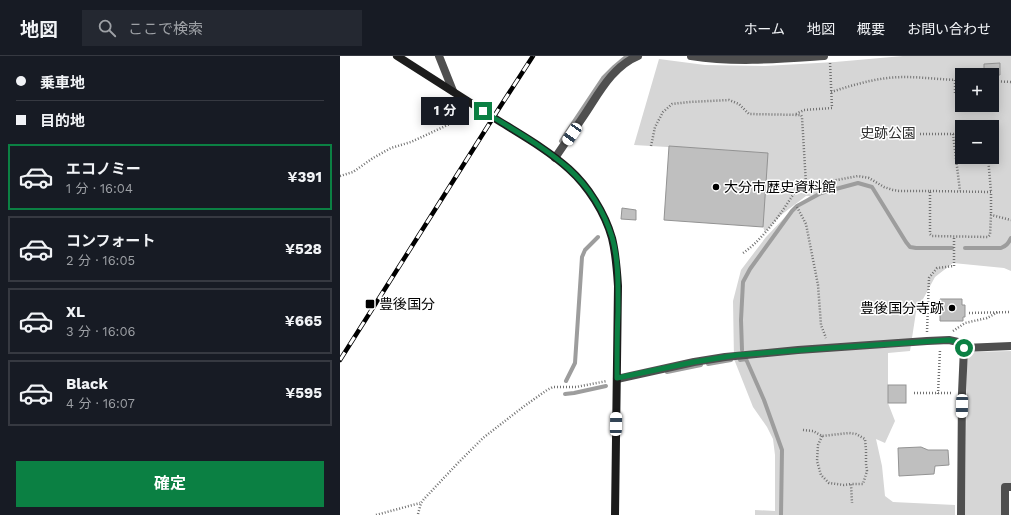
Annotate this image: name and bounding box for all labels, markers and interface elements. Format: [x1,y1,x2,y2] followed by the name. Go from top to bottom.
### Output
[82,10,362,46] search box
[96,17,118,39] icon: search
[20,18,58,41] text: 地図
[128,20,203,38] text: ここで検索
[743,21,785,37] text: ホーム
[807,21,835,37] text: 地図
[857,21,885,37] text: 概要
[907,21,991,37] text: お問い合わせ
[955,68,999,164] map controls
[955,68,999,112] button: +
[40,74,85,92] text: 乗車地
[421,97,469,125] callout: 1 分
[474,102,492,120] route end
[434,103,456,118] text: 1 分
[40,112,85,130] text: 目的地
[955,120,999,164] button: −
[560,121,584,147] car
[860,125,916,141] park label: 史跡公園
[18,159,54,195] icon: car
[66,160,141,178] text: エコノミー
[287,168,322,186] text: ¥391
[724,179,836,195] place label: 大分市歴史資料館
[66,181,133,196] text: 1 分 · 16:04
[711,182,721,192] marker: 大分市歴史資料館
[18,231,54,267] icon: car
[66,232,156,250] text: コンフォート
[285,240,322,258] text: ¥528
[66,253,135,268] text: 2 分 · 16:05
[379,296,435,312] place label: 豊後国分
[364,298,376,310] marker: 豊後国分
[860,300,944,316] place label: 豊後国分寺跡
[18,303,54,339] icon: car
[66,303,85,321] text: XL
[947,303,957,313] marker: 豊後国分寺跡
[285,312,322,330] text: ¥665
[66,324,135,339] text: 3 分 · 16:06
[955,339,973,357] route start
[18,375,54,411] icon: car
[66,375,108,393] text: Black
[285,384,322,402] text: ¥595
[956,394,968,418] car
[66,396,135,411] text: 4 分 · 16:07
[610,412,622,436] car
[16,461,324,507] button: 確定

